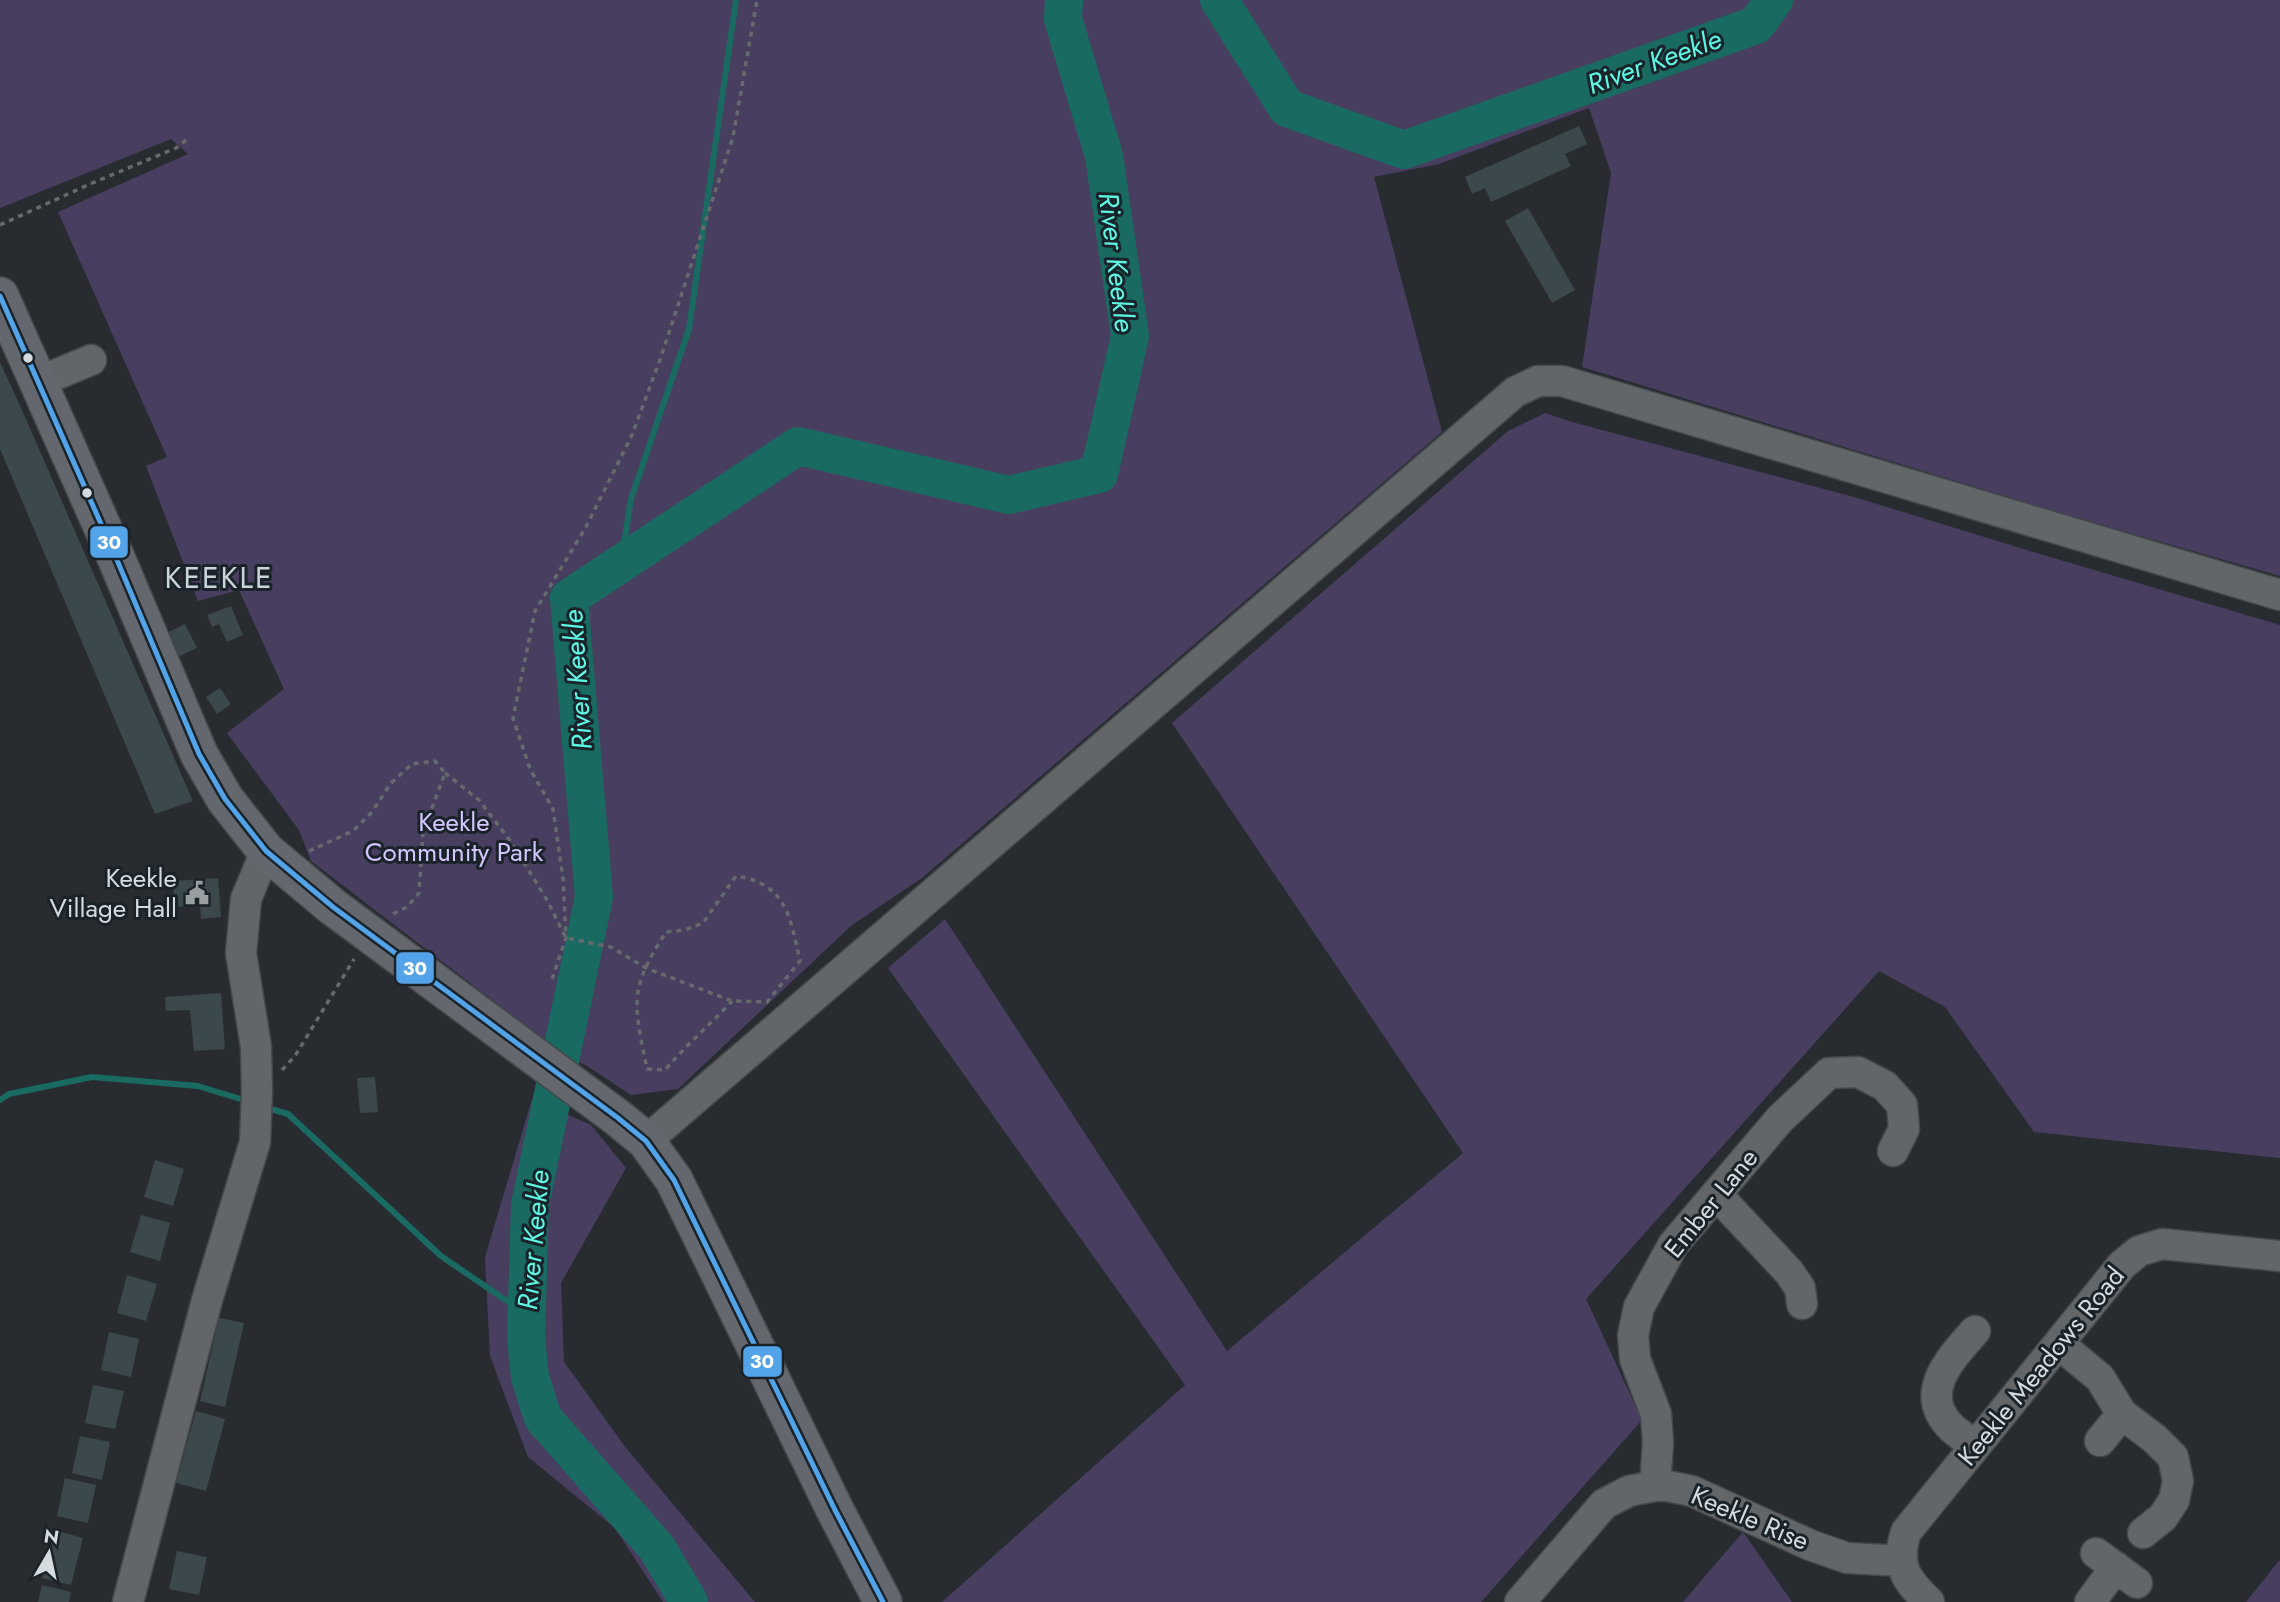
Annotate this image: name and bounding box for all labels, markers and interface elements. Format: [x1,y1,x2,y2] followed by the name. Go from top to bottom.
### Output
[1581,18,1727,105] water label: River Keekle
[1088,190,1145,334] water label: River Keekle
[21,351,35,365] unlabelled marker
[80,486,94,500] unlabelled marker
[89,525,129,559] line badge: 30
[97,529,121,556] text: 30
[165,556,273,599] district label: KEEKLE
[552,609,603,751] water label: River Keekle
[365,803,544,871] park label: Keekle Community Park
[50,859,177,927] place label: Keekle Village Hall
[183,879,211,907] public building icon: Keekle Village Hall
[395,951,435,985] line badge: 30
[403,955,427,982] text: 30
[1655,1140,1767,1266] street label: Ember Lane
[507,1168,560,1312] water label: River Keekle
[1949,1258,2133,1474] street label: Keekle Meadows Road
[742,1345,783,1378] line badge: 30
[750,1348,774,1375] text: 30
[1685,1476,1815,1560] street label: Keekle Rise
[14,1518,84,1588] north arrow
[42,1522,61,1551] text: N

